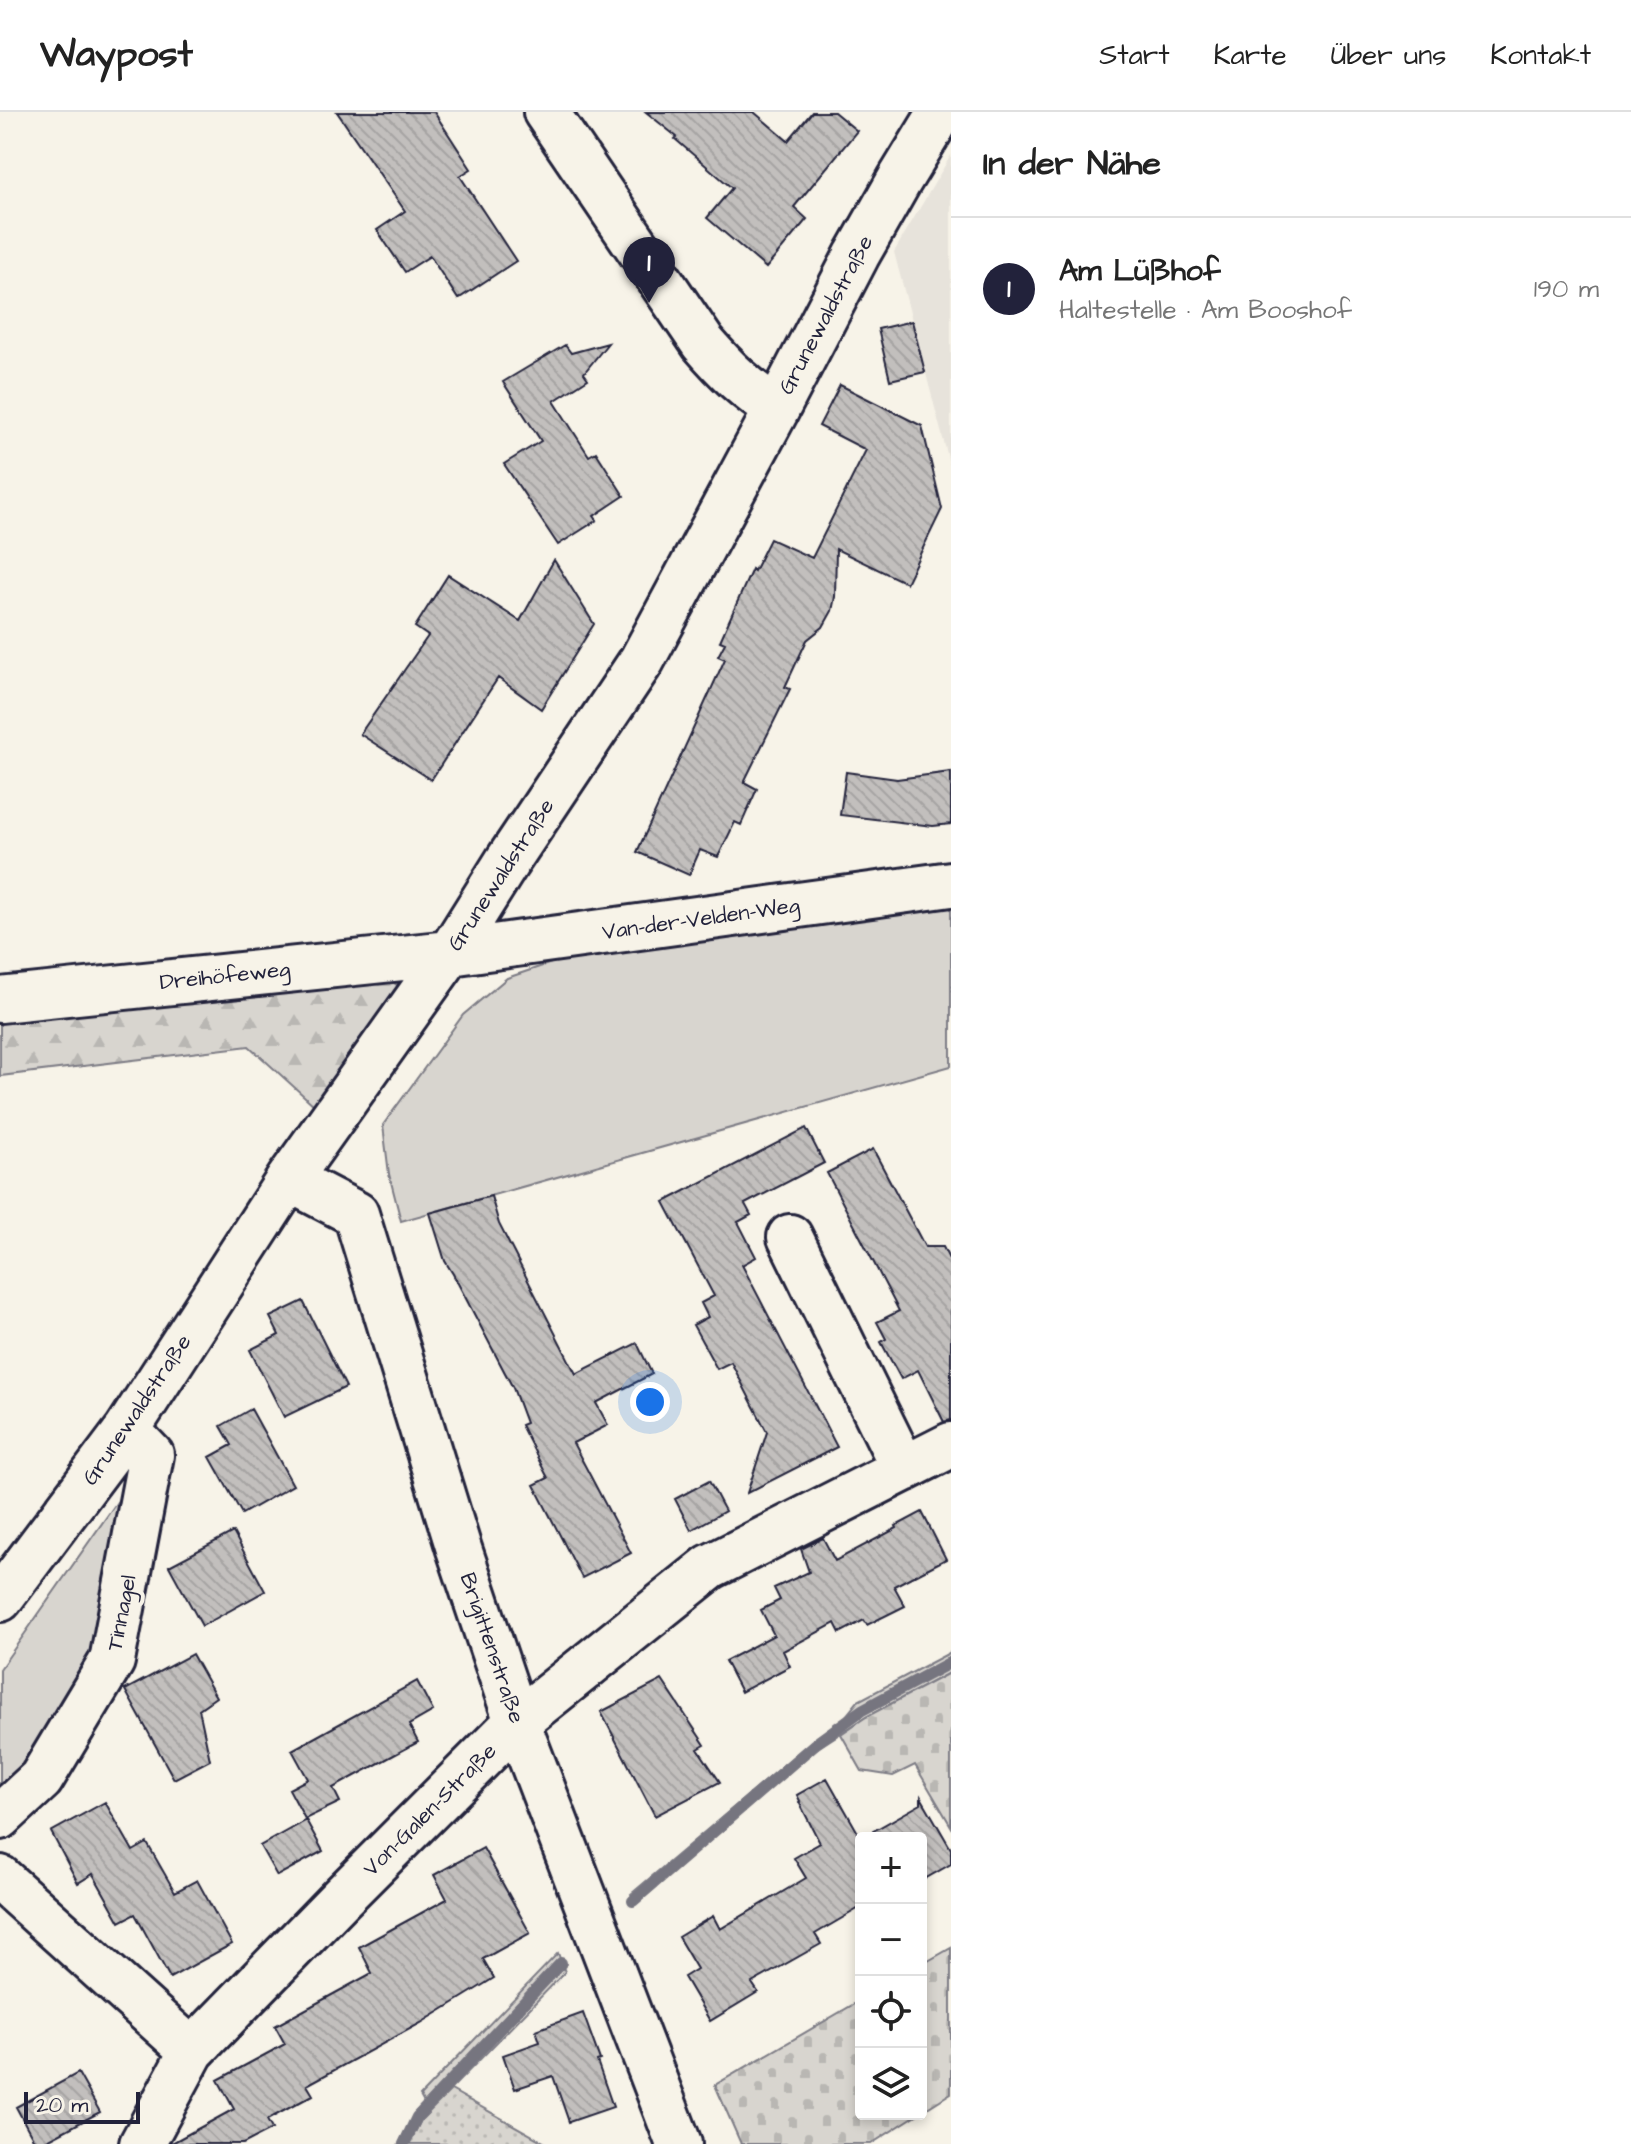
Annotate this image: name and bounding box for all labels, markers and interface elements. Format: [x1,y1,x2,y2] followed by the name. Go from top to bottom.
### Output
[40,29,193,81] text: Waypost
[1099,36,1170,75] text: Start
[1214,36,1287,75] text: Karte
[1331,36,1446,75] text: Über uns
[1490,36,1591,75] text: Kontakt
[983,140,1161,188] text: In der Nähe
[771,230,881,400] street label: Grunewaldstraße
[623,237,675,303] pin: 1
[1059,250,1220,292] text: Am Lüßhof
[1007,271,1011,307] text: 1
[1534,271,1599,307] text: 190 m
[1059,292,1352,328] text: Haltestelle · Am Booshof
[440,793,562,957] street label: Grunewaldstraße
[600,890,802,949] street label: Van-der-Velden-Weg
[158,954,292,999] street label: Dreihöfeweg
[75,1328,199,1492] street label: Grunewaldstraße
[630,1382,670,1422] your location
[451,1569,532,1728] street label: Brigittenstraße
[99,1572,146,1654] street label: Tinnagel
[356,1736,504,1884] street label: Von-Galen-Straße
[855,1832,927,2120] map controls
[855,1832,927,1904] button: +
[855,1904,927,1976] button: −
[855,1976,927,2048] button: locate
[855,2048,927,2120] button: layers
[24,2088,140,2124] scale bar
[36,2090,88,2121] text: 20 m

